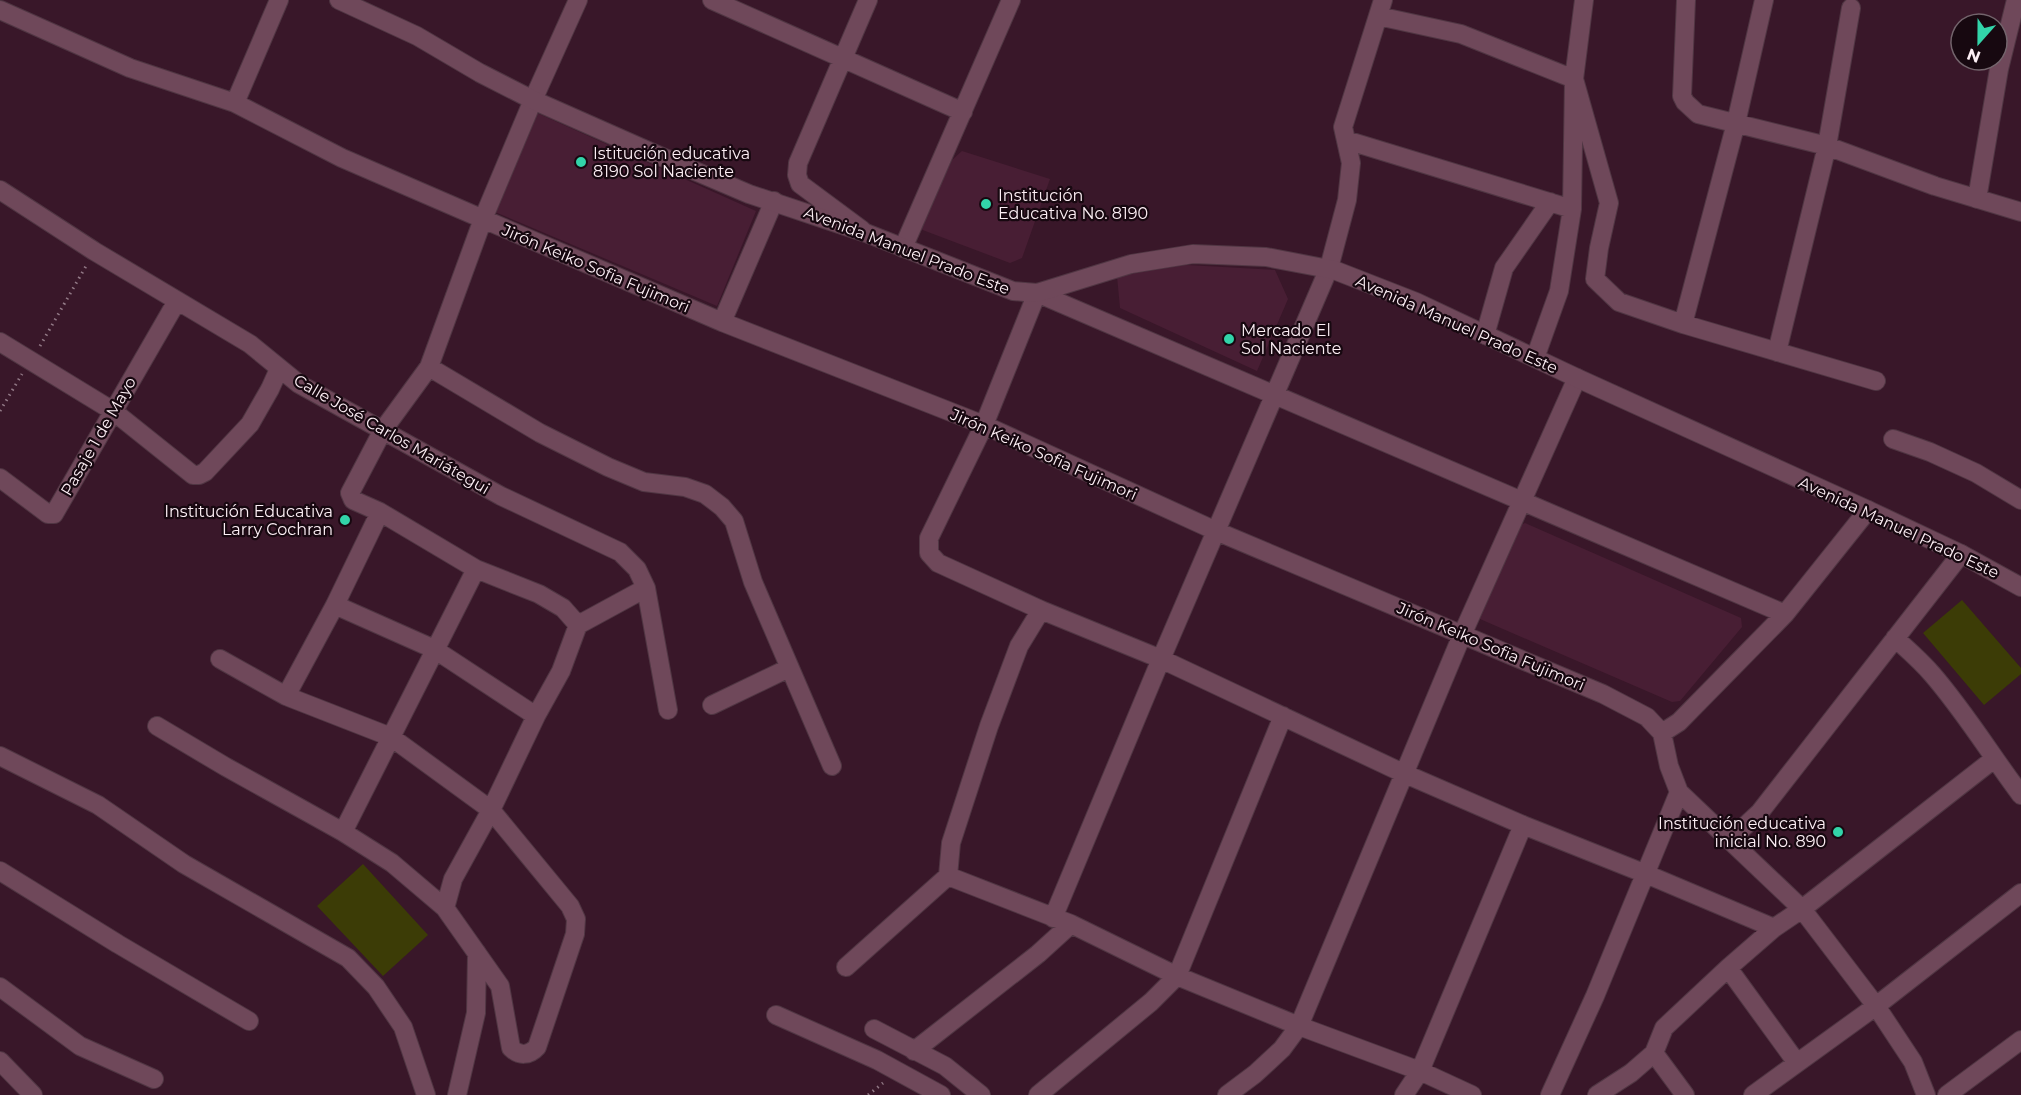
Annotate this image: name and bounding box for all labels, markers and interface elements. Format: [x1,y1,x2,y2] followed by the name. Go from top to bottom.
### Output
[1949,12,2009,72] north arrow
[1964,44,1983,67] text: N
[593,144,750,181] place label: Istitución educativa 8190 Sol Naciente
[574,155,588,169] marker: Istitución educativa 8190 Sol Naciente
[998,186,1148,223] place label: Institución Educativa No. 8190
[979,197,993,211] marker: Institución Educativa No. 8190
[801,202,1012,299] street label: Avenida Manuel Prado Este
[498,220,693,317] street label: Jirón Keiko Sofia Fujimori
[1353,271,1561,378] street label: Avenida Manuel Prado Este
[1241,321,1341,358] place label: Mercado El Sol Naciente
[1222,332,1236,346] marker: Mercado El Sol Naciente
[291,371,493,498] street label: Calle José Carlos Mariátegui
[57,374,140,499] street label: Pasaje 1 de Mayo
[947,404,1140,504] street label: Jirón Keiko Sofia Fujimori
[1796,473,2002,582] street label: Avenida Manuel Prado Este
[164,502,333,539] place label: Institución Educativa Larry Cochran
[338,513,352,527] marker: Institución Educativa Larry Cochran
[1393,598,1588,695] street label: Jirón Keiko Sofia Fujimori
[1658,814,1826,851] place label: Institución educativa inicial No. 890
[1831,825,1845,839] marker: Institución educativa inicial No. 890

